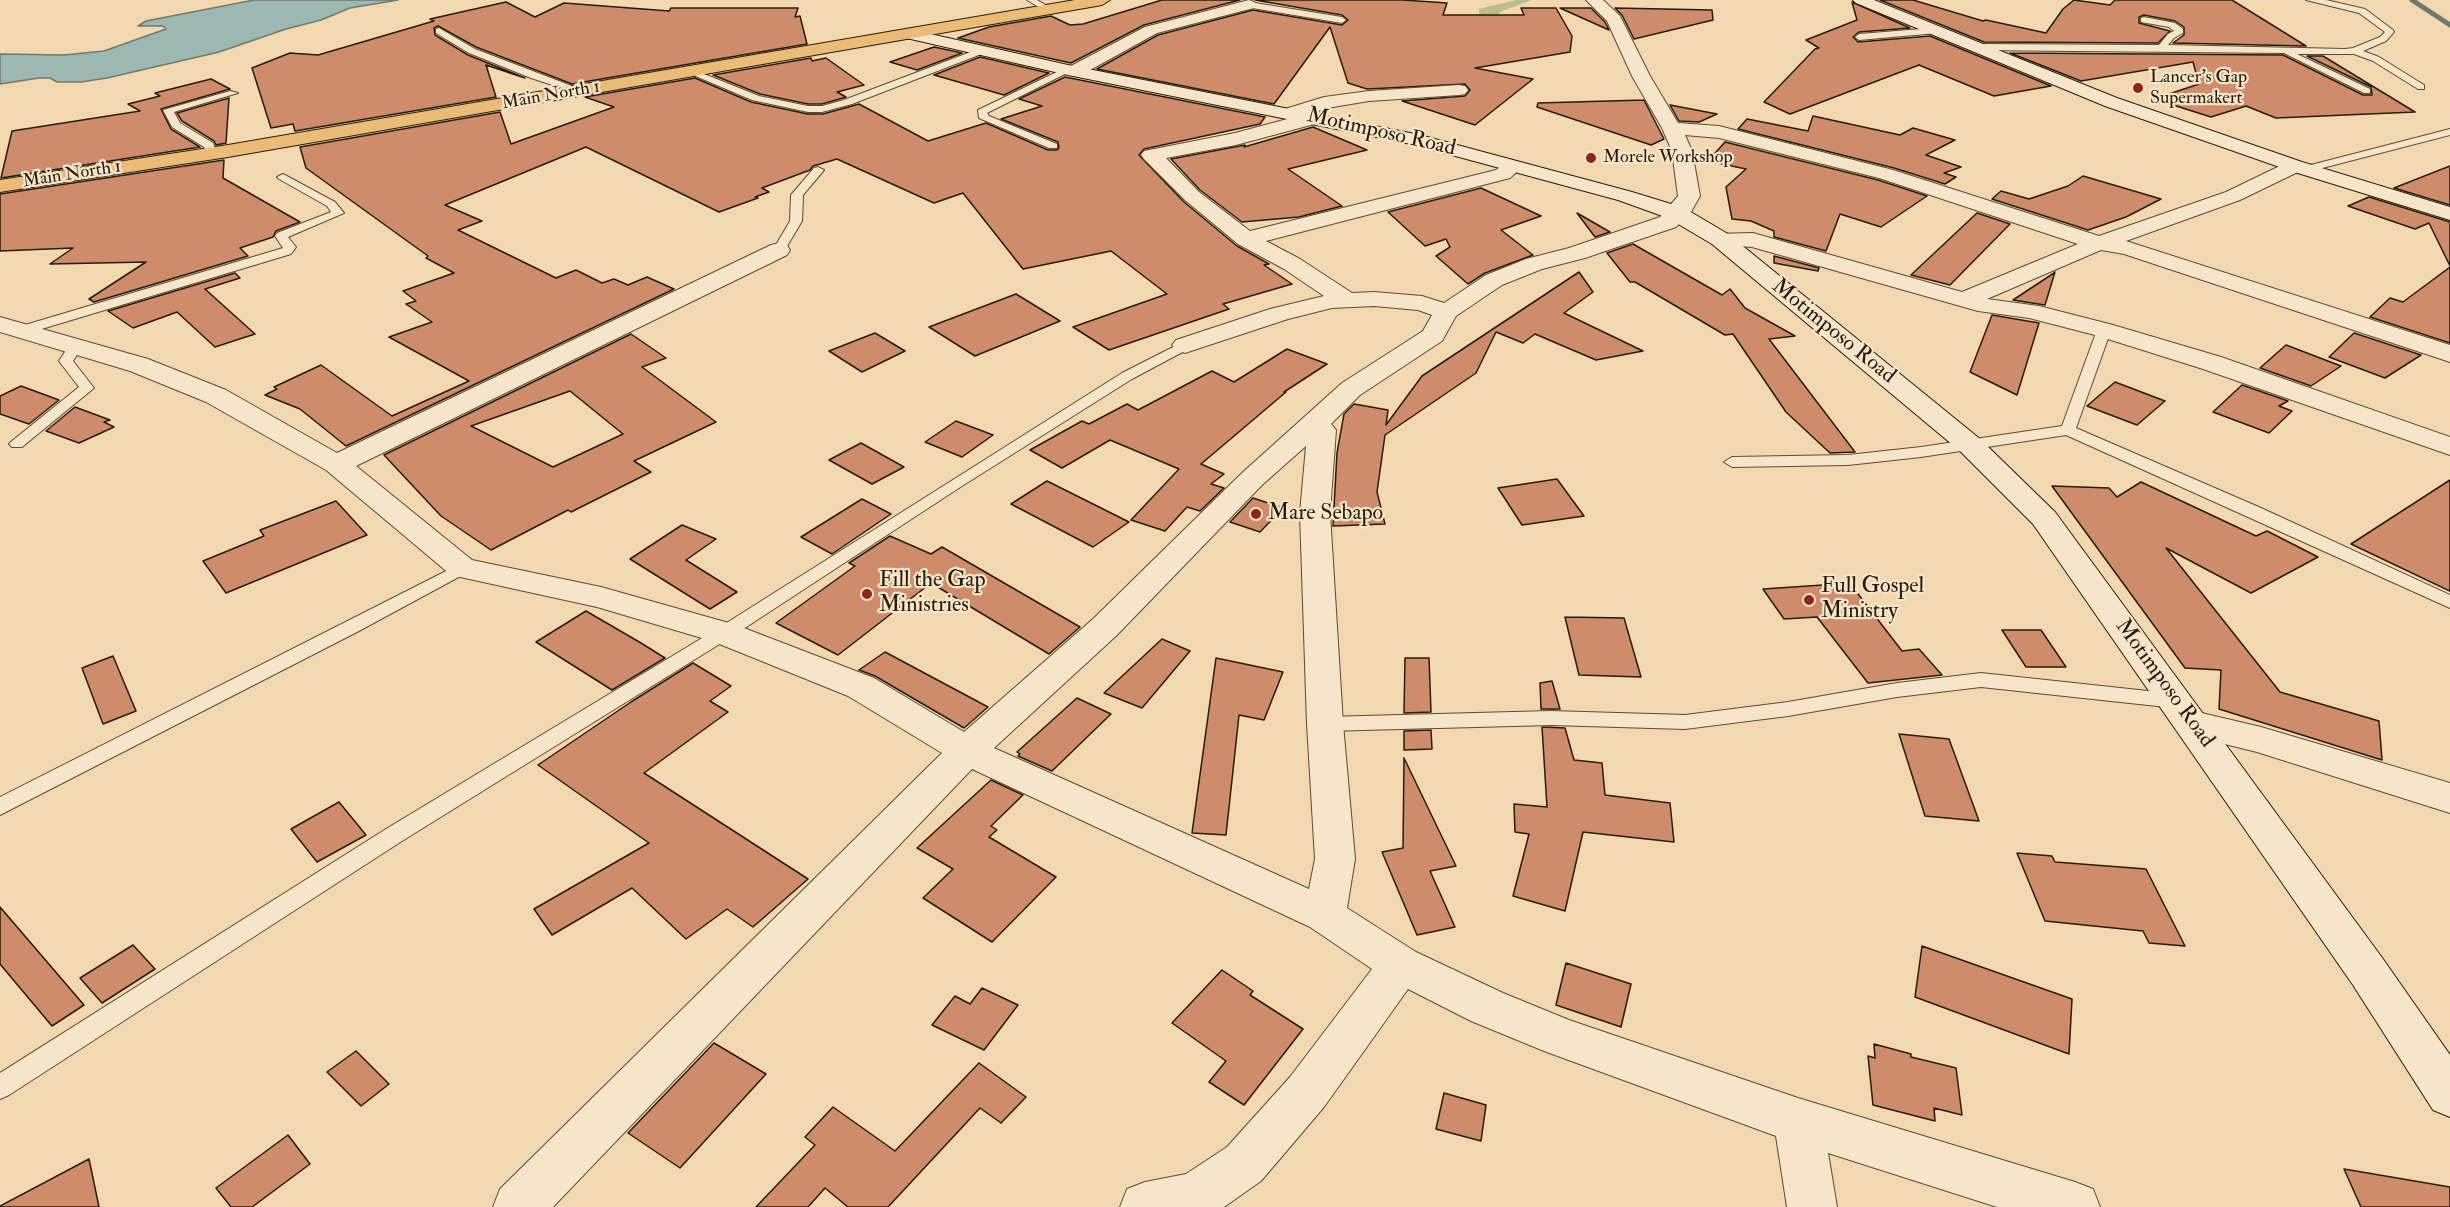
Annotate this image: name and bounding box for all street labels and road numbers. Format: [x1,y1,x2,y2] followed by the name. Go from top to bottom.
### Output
[500,77,602,115] street label: Main North 1
[1304,103,1458,163] street label: Motimposo Road
[21,157,123,193] street label: Main North 1
[1766,274,1900,390] street label: Motimposo Road
[2109,615,2219,753] street label: Motimposo Road

